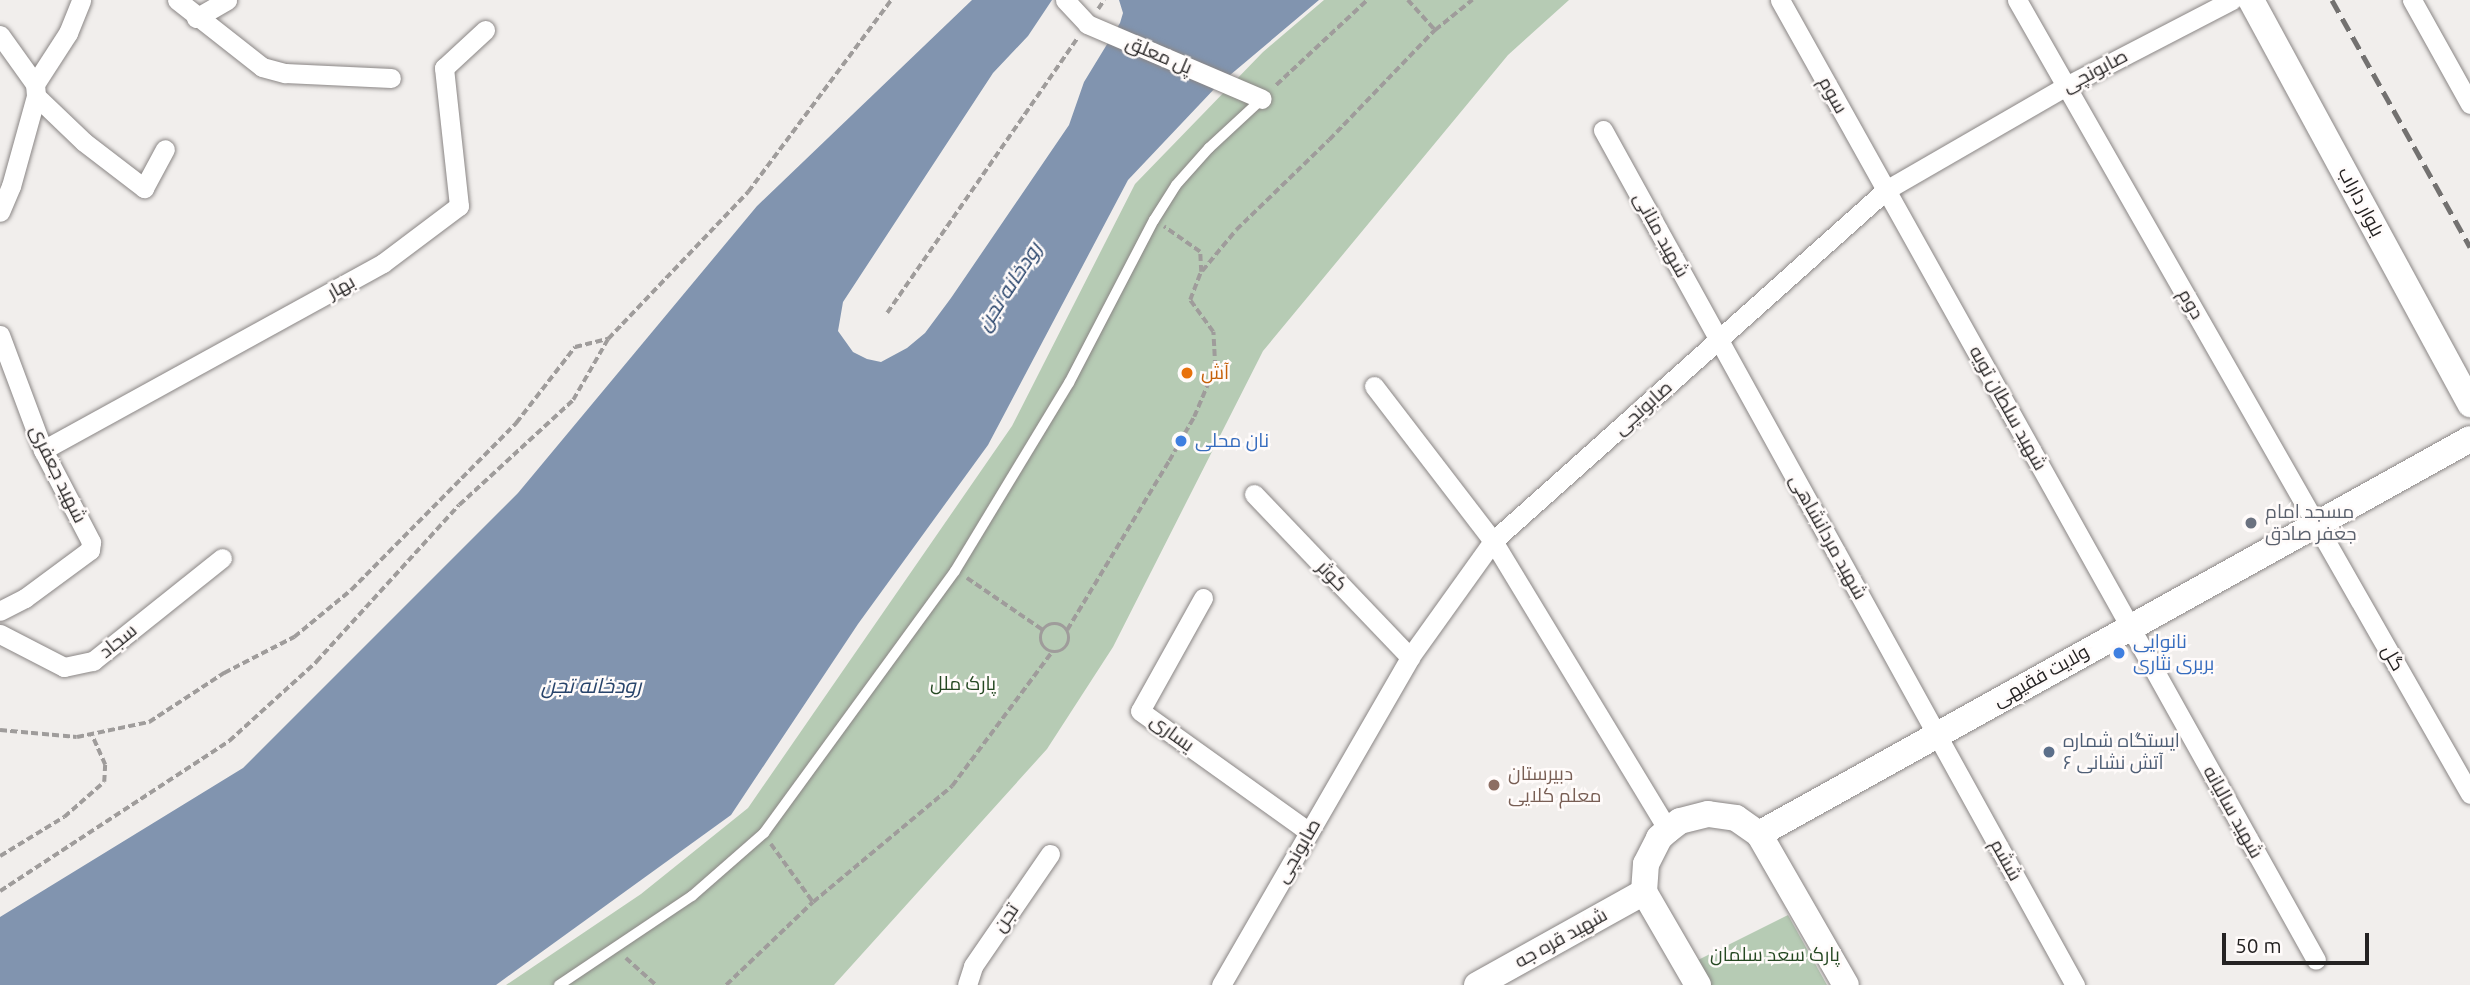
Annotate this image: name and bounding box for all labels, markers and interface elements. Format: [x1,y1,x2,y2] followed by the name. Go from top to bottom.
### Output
[1122,31,1196,79] street label: پل معلق
[2058,44,2132,98] street label: صابونچی
[1814,73,1852,117] street label: سوم
[2333,163,2389,241] street label: بلوار داراب
[1628,189,1694,281] street label: شهید منانی
[970,237,1046,335] water label: رودخانه تجن
[323,270,359,304] street label: بهار
[2173,285,2209,323] street label: دوم
[1964,342,2052,474] street label: شهید سلطان تویه
[1201,362,1229,384] place label: آش
[1179,365,1195,381] marker: آش
[1609,376,1677,440] street label: صابونچی
[25,421,91,527] street label: شهید جعفری
[1195,430,1269,452] place label: نان محلی
[1173,433,1189,449] marker: نان محلی
[1784,470,1872,604] street label: شهید مردانشاهی
[2265,501,2357,545] place label: مسجد امام جعفر صادق
[2243,515,2259,531] marker: مسجد امام جعفر صادق
[1312,556,1352,596] street label: کوثر
[95,619,141,663] street label: سجاد
[2133,631,2214,675] place label: نانوایی بربری نثاری
[1989,640,2093,712] street label: ولایت فقیهی
[2377,641,2409,675] street label: گل
[2111,645,2127,661] marker: نانوایی بربری نثاری
[541,672,641,698] water label: رودخانه تجن
[930,673,996,695] park label: پارک ملل
[1145,709,1199,757] street label: یساری
[2063,730,2180,774] place label: ایستگاه شماره ۶ آتش نشانی
[2041,744,2057,760] marker: ایستگاه شماره ۶ آتش نشانی
[2198,762,2268,862] street label: شهید سالیانه
[1508,763,1601,807] place label: دبیرستان معلم کلایی
[1486,777,1502,793] marker: دبیرستان معلم کلایی
[1270,815,1326,887] street label: صابونچی
[1985,835,2027,885] street label: ششم
[988,899,1024,937] street label: تجن
[1511,903,1611,973] street label: شهید قره جه
[2225,918,2372,962] scale bar
[2235,933,2282,957] text: 50 m
[1710,944,1840,966] park label: پارک سعد سلمان

